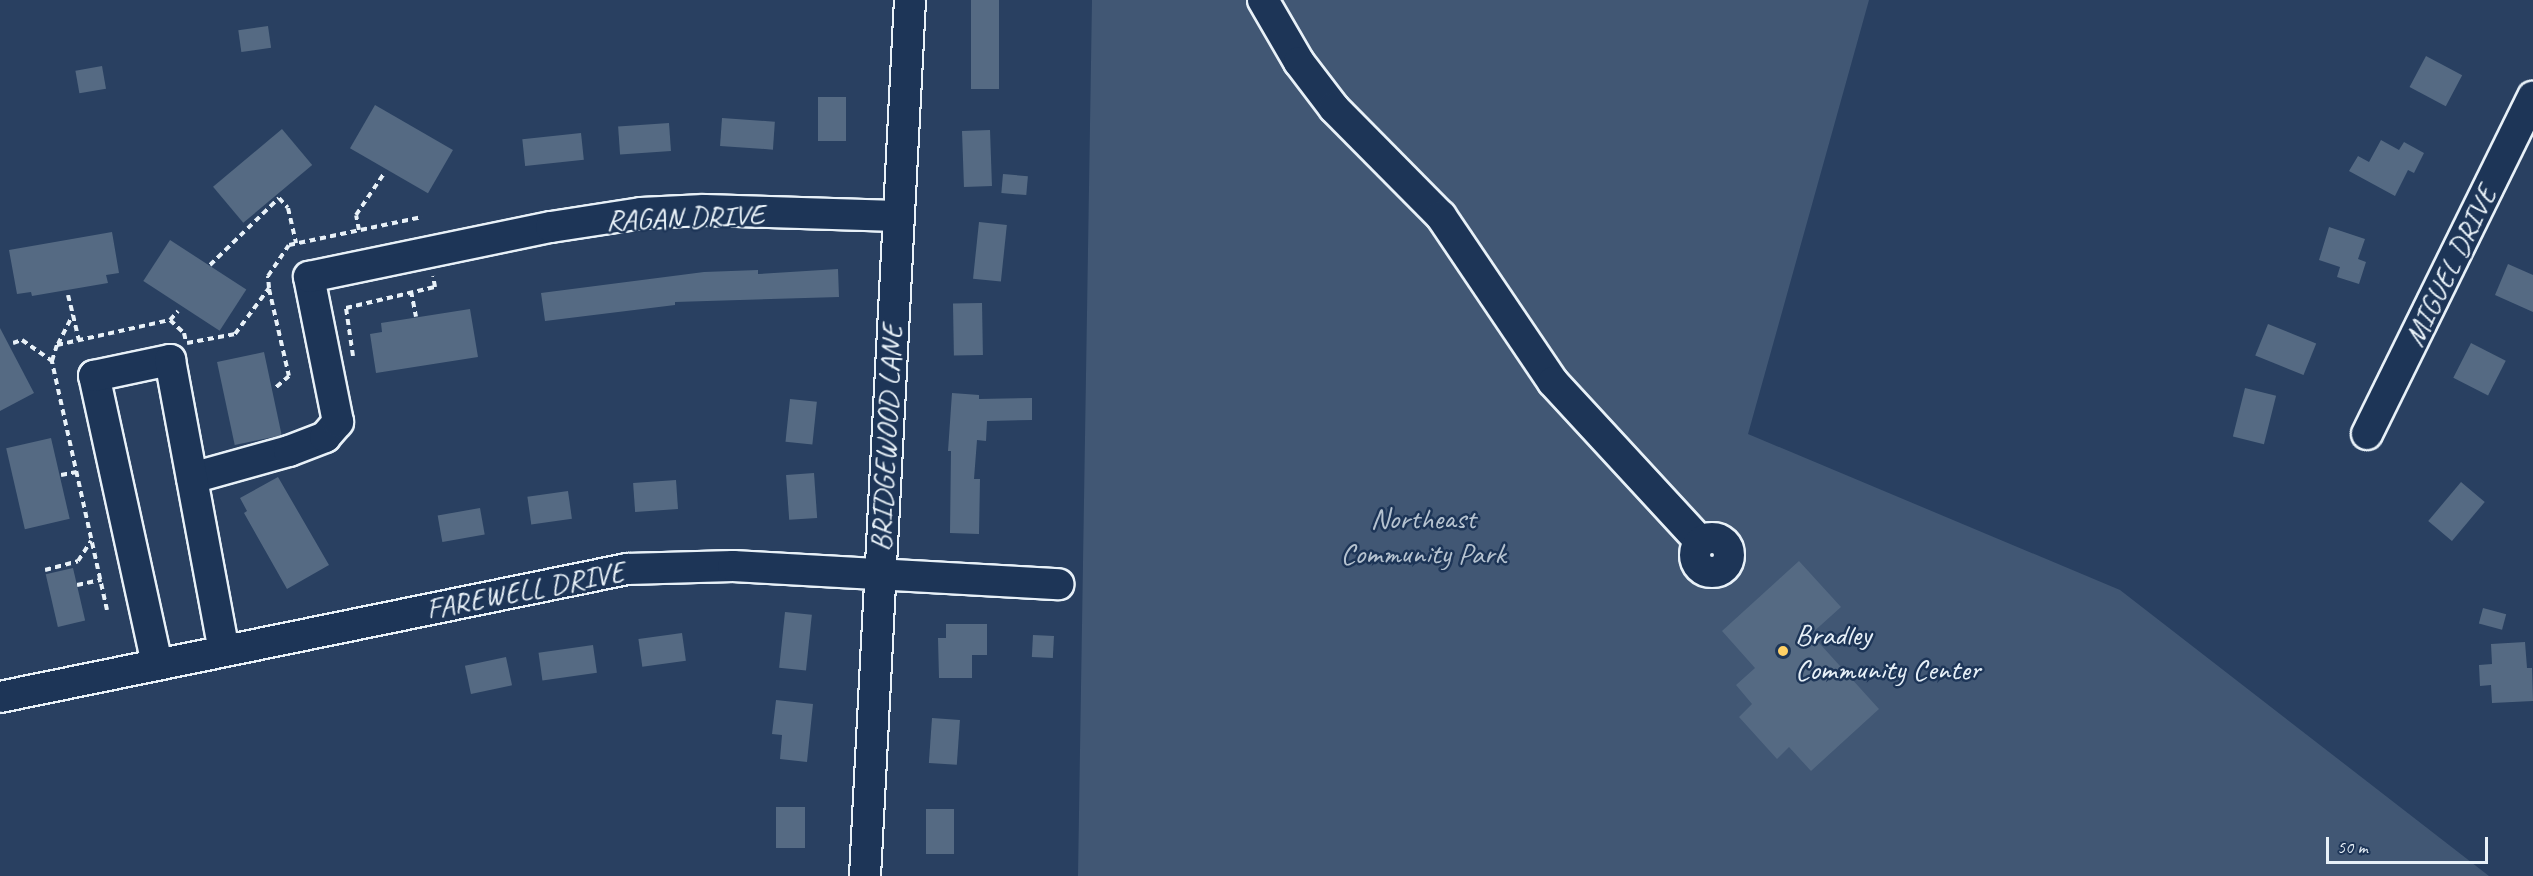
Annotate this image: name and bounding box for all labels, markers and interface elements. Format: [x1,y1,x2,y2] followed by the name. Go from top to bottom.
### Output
[2396,180,2504,352] street label: MIGUEL DRIVE
[605,196,765,238] street label: RAGAN DRIVE
[862,324,910,552] street label: BRIDGEWOOD LANE
[1340,500,1506,570] park label: Northeast Community Park
[423,553,627,627] street label: FAREWELL DRIVE
[1795,616,1980,686] place label: Bradley Community Center
[1776,644,1790,658] marker: Bradley Community Center
[2329,825,2491,863] scale bar
[2337,836,2368,858] text: 50 m

